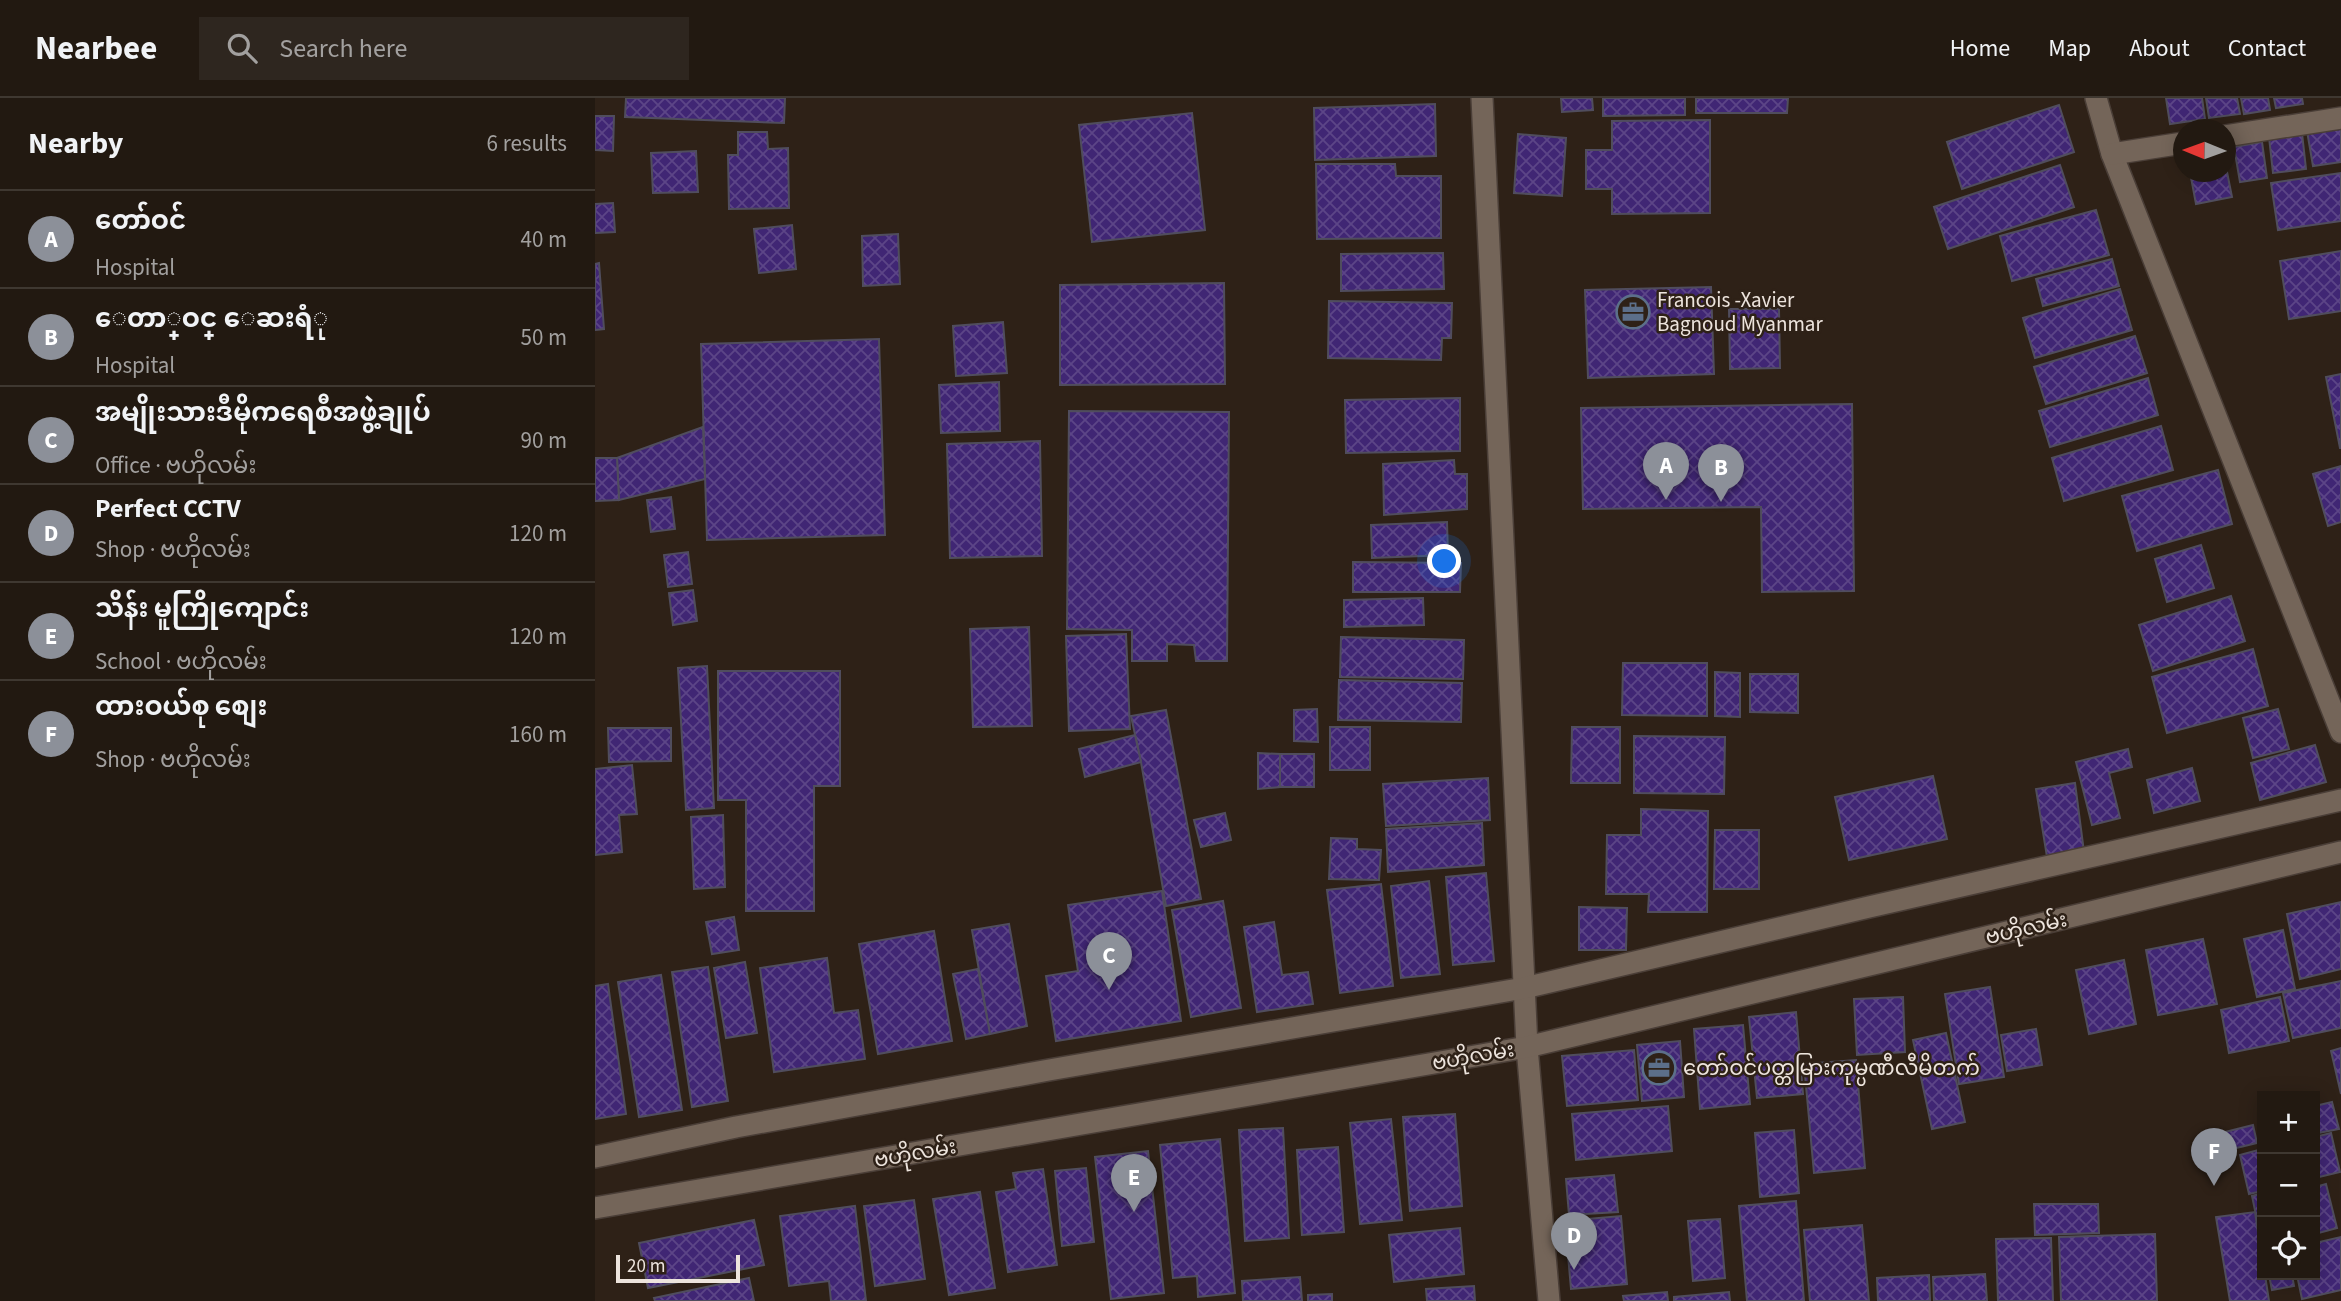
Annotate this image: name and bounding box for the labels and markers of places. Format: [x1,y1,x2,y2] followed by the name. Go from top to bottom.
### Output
[1657,285,1823,339] place label: Francois -Xavier Bagnoud Myanmar
[1614,293,1652,331] office icon: Francois -Xavier Bagnoud Myanmar
[1643,442,1689,500] pin: A
[1698,444,1744,502] pin: B
[1086,932,1132,990] pin: C
[1640,1049,1678,1087] office icon: တော်ဝင်ပတ္တမြားကုမ္ပဏီလီမိတက်
[1683,1052,1980,1086] place label: တော်ဝင်ပတ္တမြားကုမ္ပဏီလီမိတက်
[2191,1128,2237,1186] pin: F
[1111,1154,1157,1212] pin: E
[1551,1212,1597,1270] pin: D

